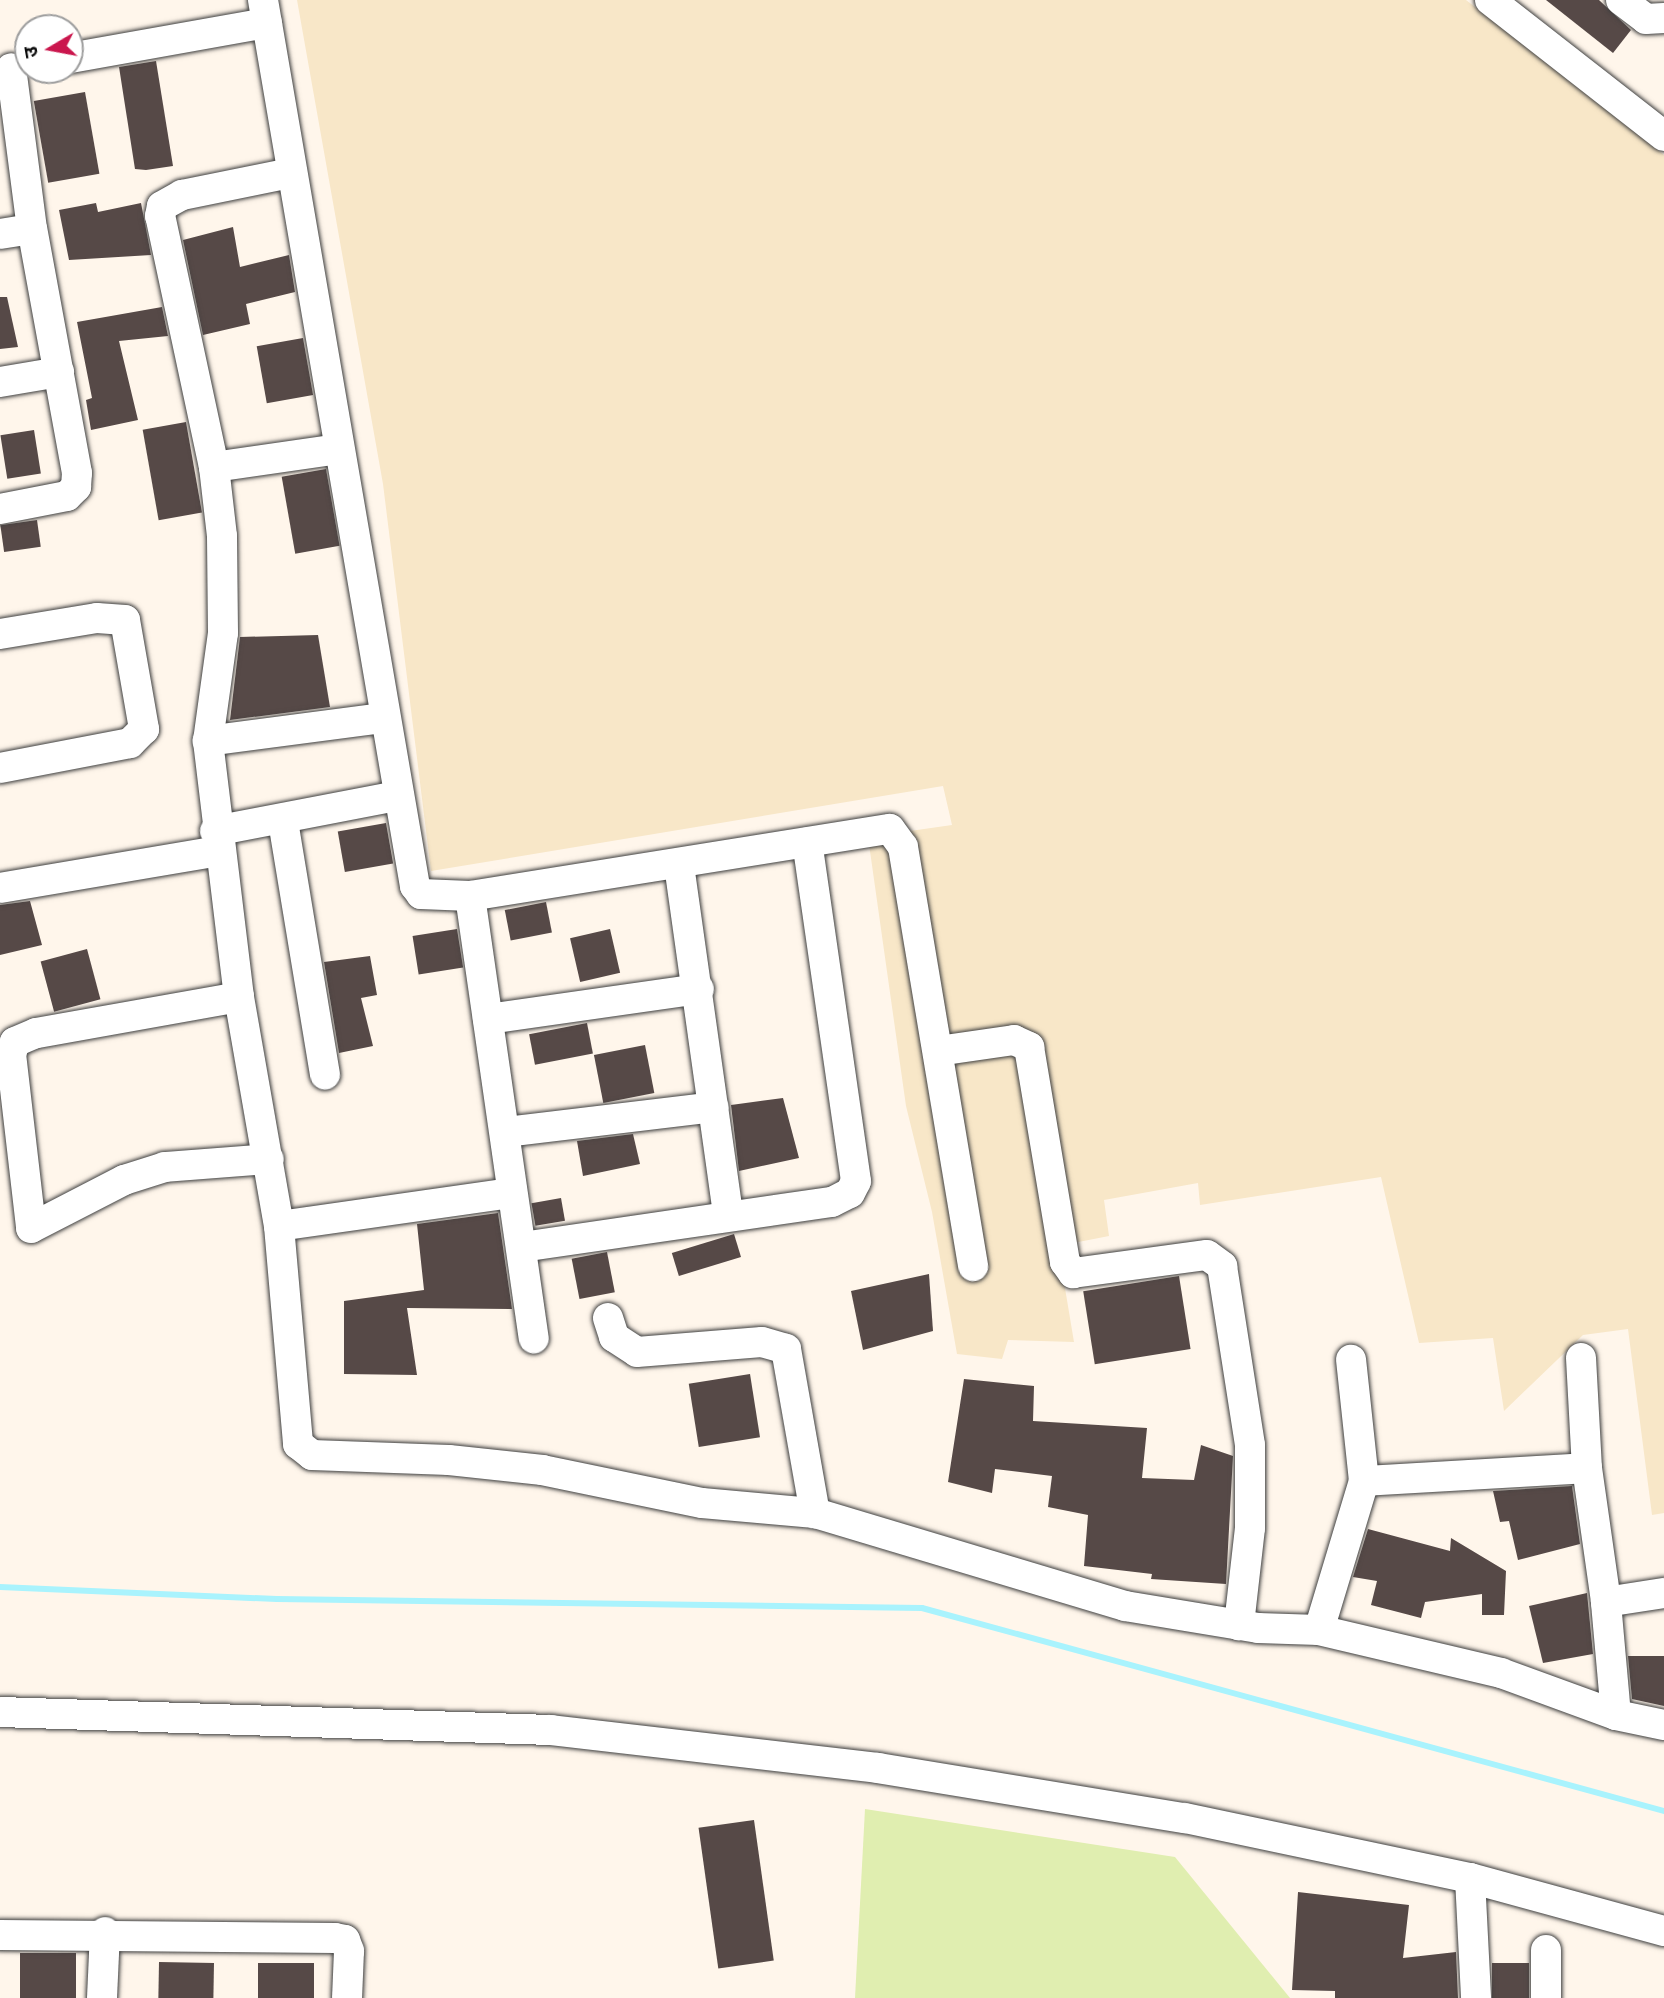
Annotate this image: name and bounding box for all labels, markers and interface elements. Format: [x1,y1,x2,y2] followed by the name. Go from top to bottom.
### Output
[14,14,84,84] north arrow
[17,45,43,60] text: उ

